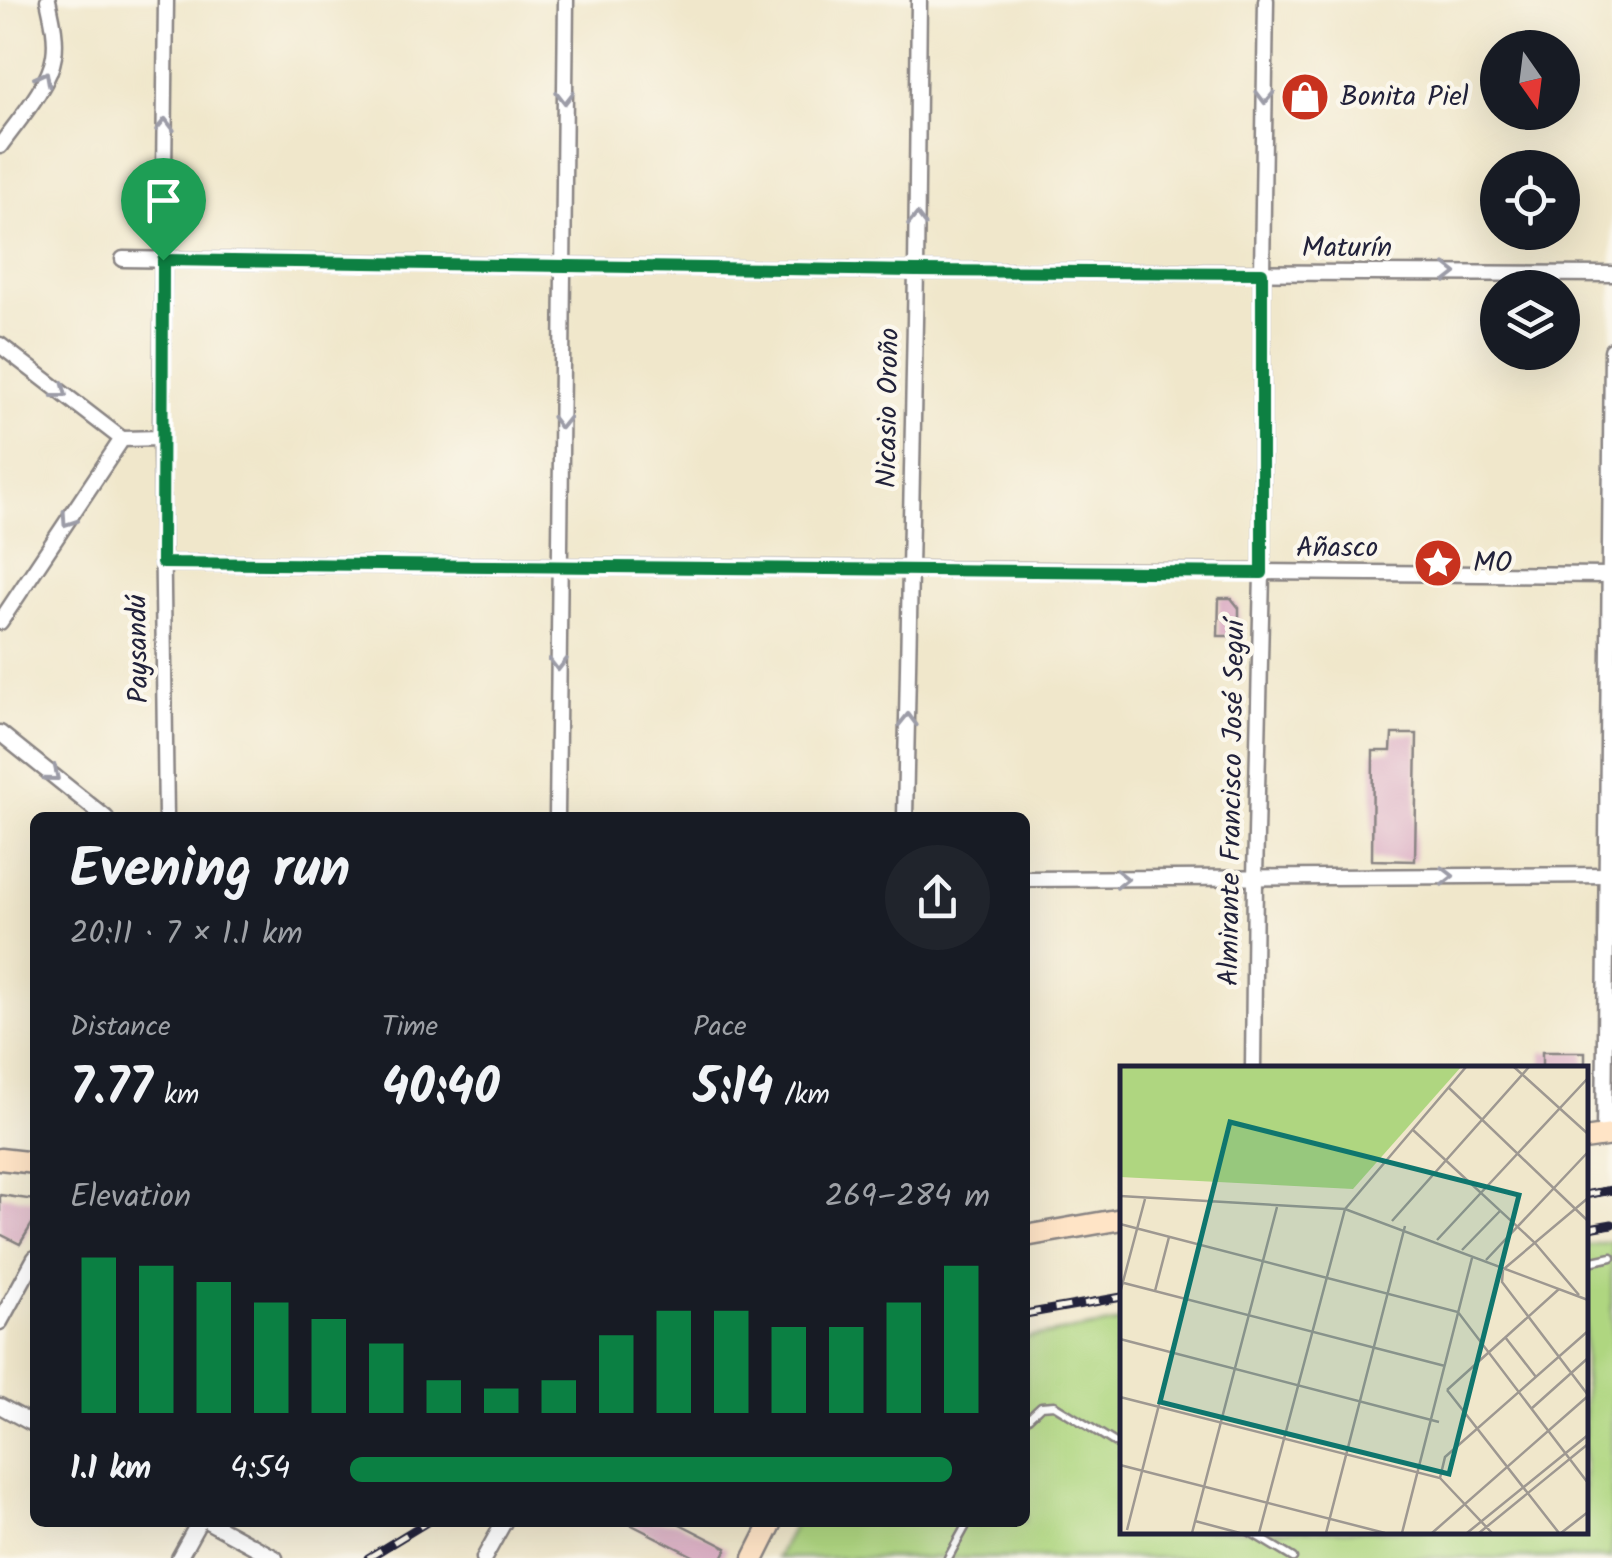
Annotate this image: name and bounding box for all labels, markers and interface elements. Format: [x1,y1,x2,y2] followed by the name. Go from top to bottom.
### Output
[1480,30,1580,130] north arrow
[1480,30,1580,370] map controls
[32,71,52,89] one-way arrow
[1279,71,1331,123] shop icon: Bonita Piel
[1340,75,1469,120] place label: Bonita Piel
[554,90,576,106] one-way arrow
[1254,90,1276,106] one-way arrow
[154,117,175,133] one-way arrow
[1480,150,1580,250] button: locate
[121,158,206,261] pin
[136,173,191,228] icon: arrive
[906,212,928,228] one-way arrow
[1302,226,1392,271] street label: Maturín
[1444,262,1459,284] one-way arrow
[1480,270,1580,370] button: layers
[865,327,913,489] street label: Nicasio Oroño
[50,380,68,398] one-way arrow
[550,416,572,431] one-way arrow
[62,509,81,527] one-way arrow
[1296,526,1378,571] street label: Añasco
[1412,537,1464,589] place icon: MO
[1473,541,1512,586] place label: MO
[116,594,162,704] street label: Paysandú
[1207,615,1259,987] street label: Almirante Francisco José Seguí
[547,656,569,672] one-way arrow
[897,712,918,728] one-way arrow
[41,763,59,781] one-way arrow
[70,828,350,915] text: Evening run
[885,845,990,950] button: share
[1440,865,1456,887] one-way arrow
[1115,868,1131,889] one-way arrow
[70,909,303,960] text: 20:11 · 7 × 1.1 km
[70,1005,171,1050] text: Distance
[382,1005,438,1050] text: Time
[693,1005,747,1050] text: Pace
[70,1050,153,1130] text: 7.77
[382,1050,500,1130] text: 40:40
[693,1050,773,1130] text: 5:14
[1120,1066,1587,1533] inset map
[153,1073,199,1118] text: km
[773,1073,830,1118] text: /km
[70,1172,191,1223] text: Elevation
[825,1172,990,1223] text: 269–284 m
[70,1444,151,1495] text: 1.1 km
[230,1444,290,1495] text: 4:54

